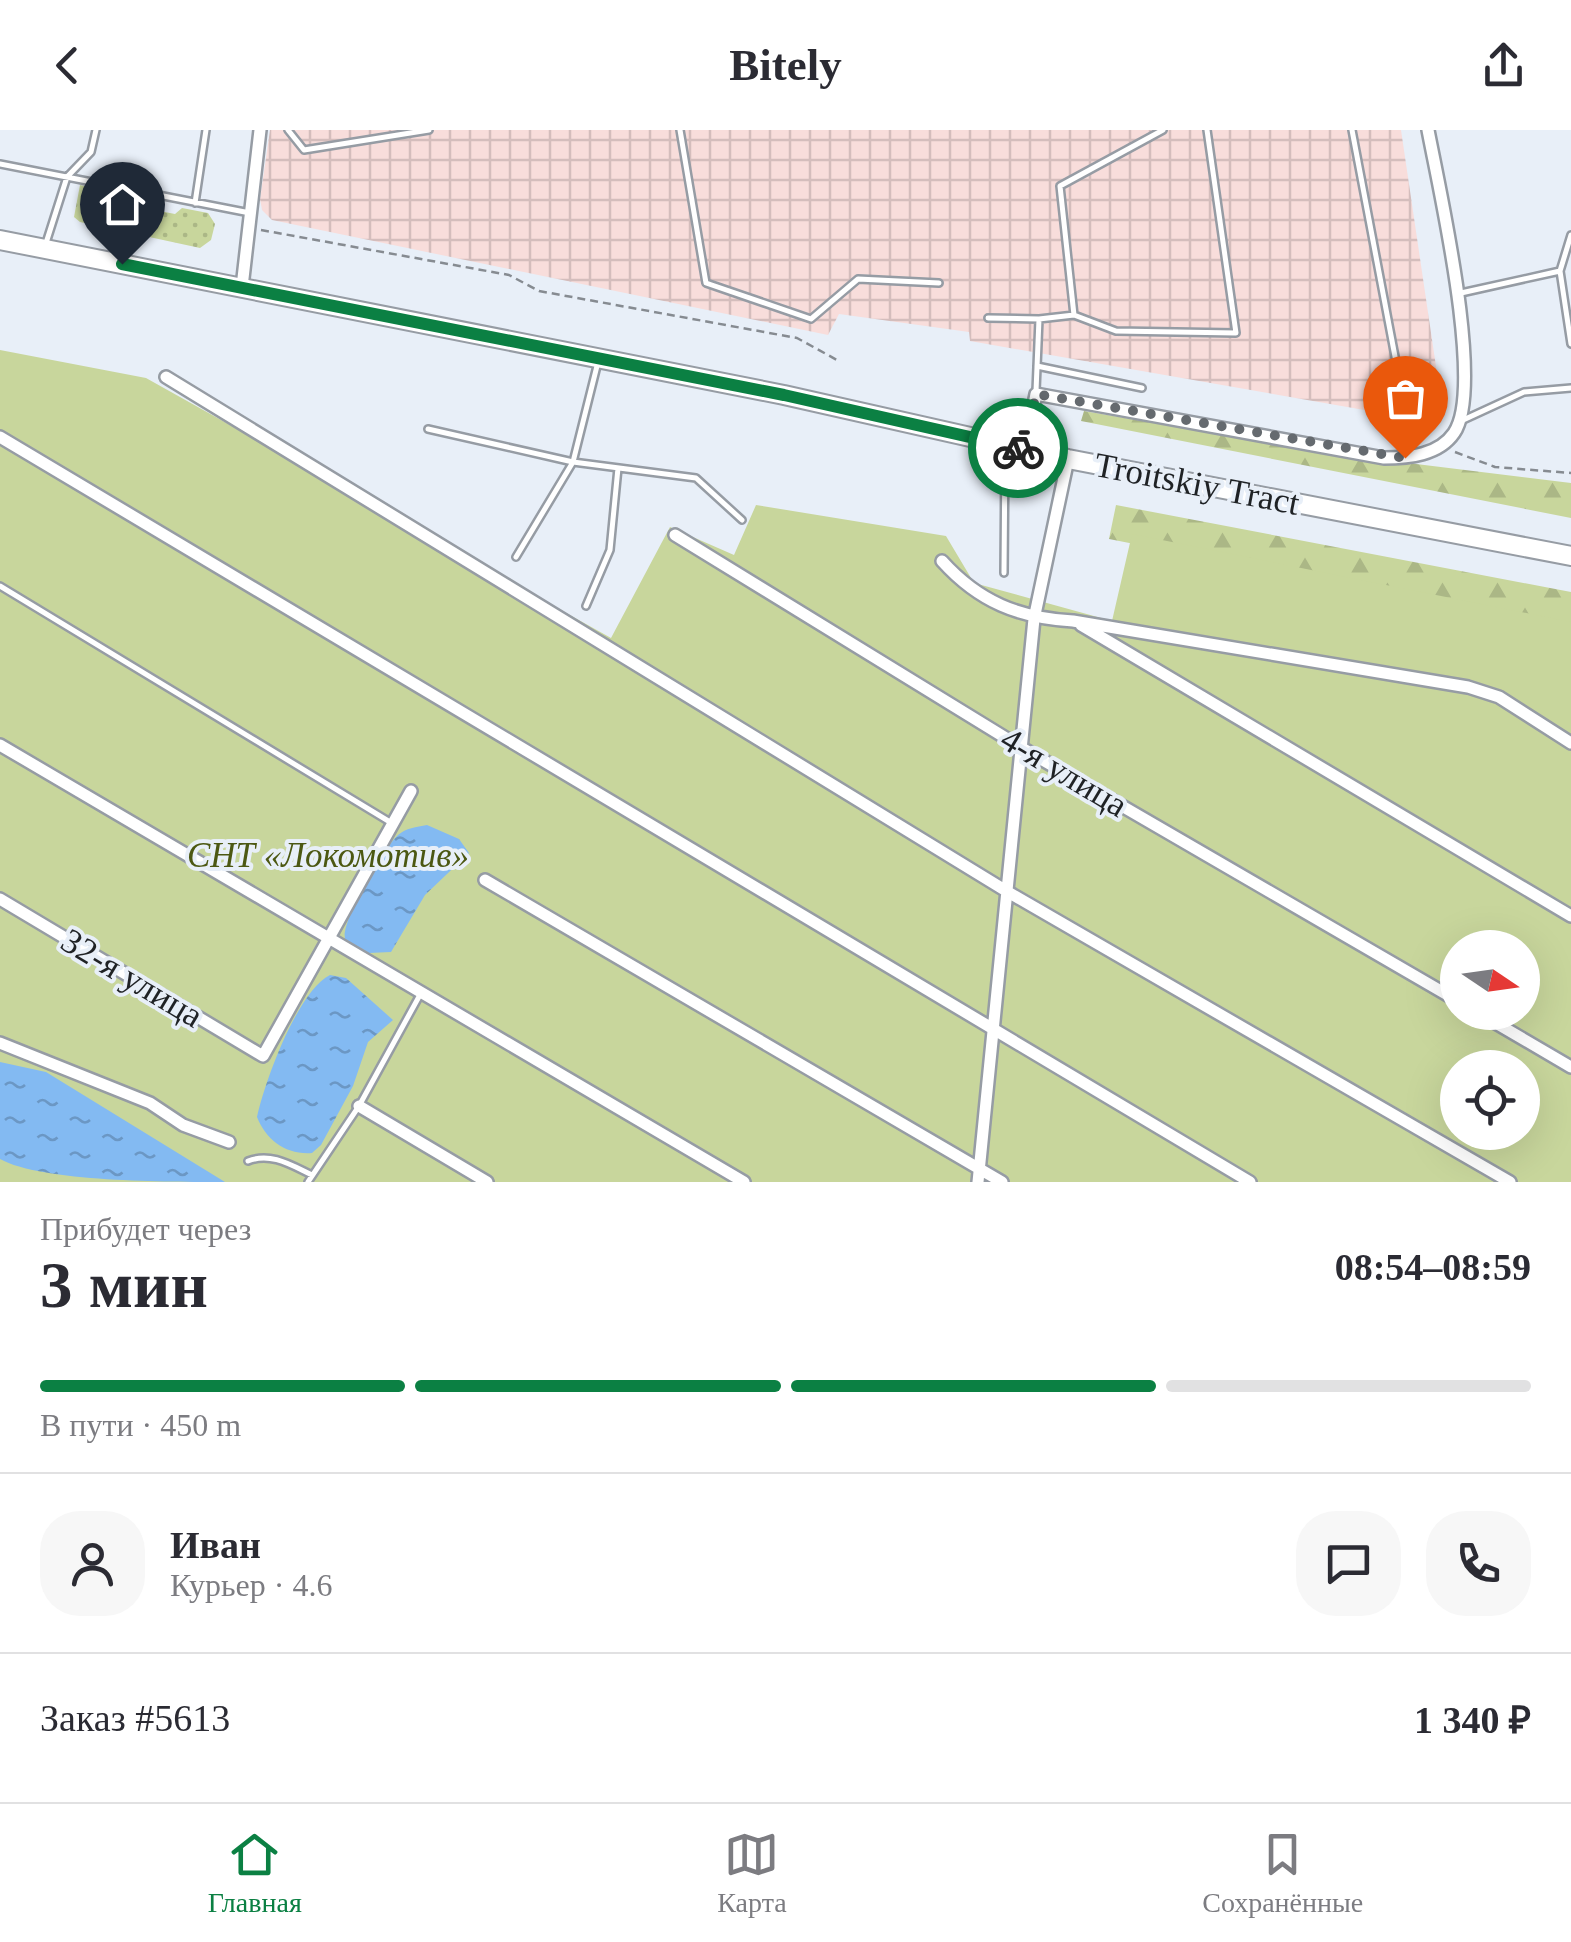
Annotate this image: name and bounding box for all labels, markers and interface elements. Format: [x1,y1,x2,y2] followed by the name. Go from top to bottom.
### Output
[40,38,95,93] icon: back
[1476,38,1531,93] icon: share
[729,40,842,90] text: Bitely
[80,162,165,265] pin
[95,177,150,232] icon: home
[1363,356,1448,459] pin
[1378,371,1433,426] icon: bag
[968,398,1068,498] courier
[991,421,1046,476] icon: bike
[1091,445,1303,523] street label: Troitskiy Tract
[994,719,1135,825] street label: 4-я улица
[187,836,469,875] park label: СНТ «Локомотив»
[54,921,210,1036] street label: 32-я улица
[1440,930,1540,1030] north arrow
[1440,930,1540,1150] map controls
[1440,1050,1540,1150] button: locate
[40,1211,251,1247] text: Прибудет через
[1335,1246,1531,1288] text: 08:54–08:59
[40,1249,208,1321] text: 3 мин
[40,1407,241,1443] text: В пути · 450 m
[40,1511,145,1616] button: person
[1296,1511,1401,1616] button: chat
[1426,1511,1531,1616] button: phone
[170,1524,261,1566] text: Иван
[170,1567,332,1603] text: Курьер · 4.6
[40,1697,230,1739] text: Заказ #5613
[1414,1699,1531,1741] text: 1 340 ₽
[208,1827,302,1919] tab: Главная
[717,1827,787,1919] tab: Карта
[1202,1827,1363,1919] tab: Сохранённые

